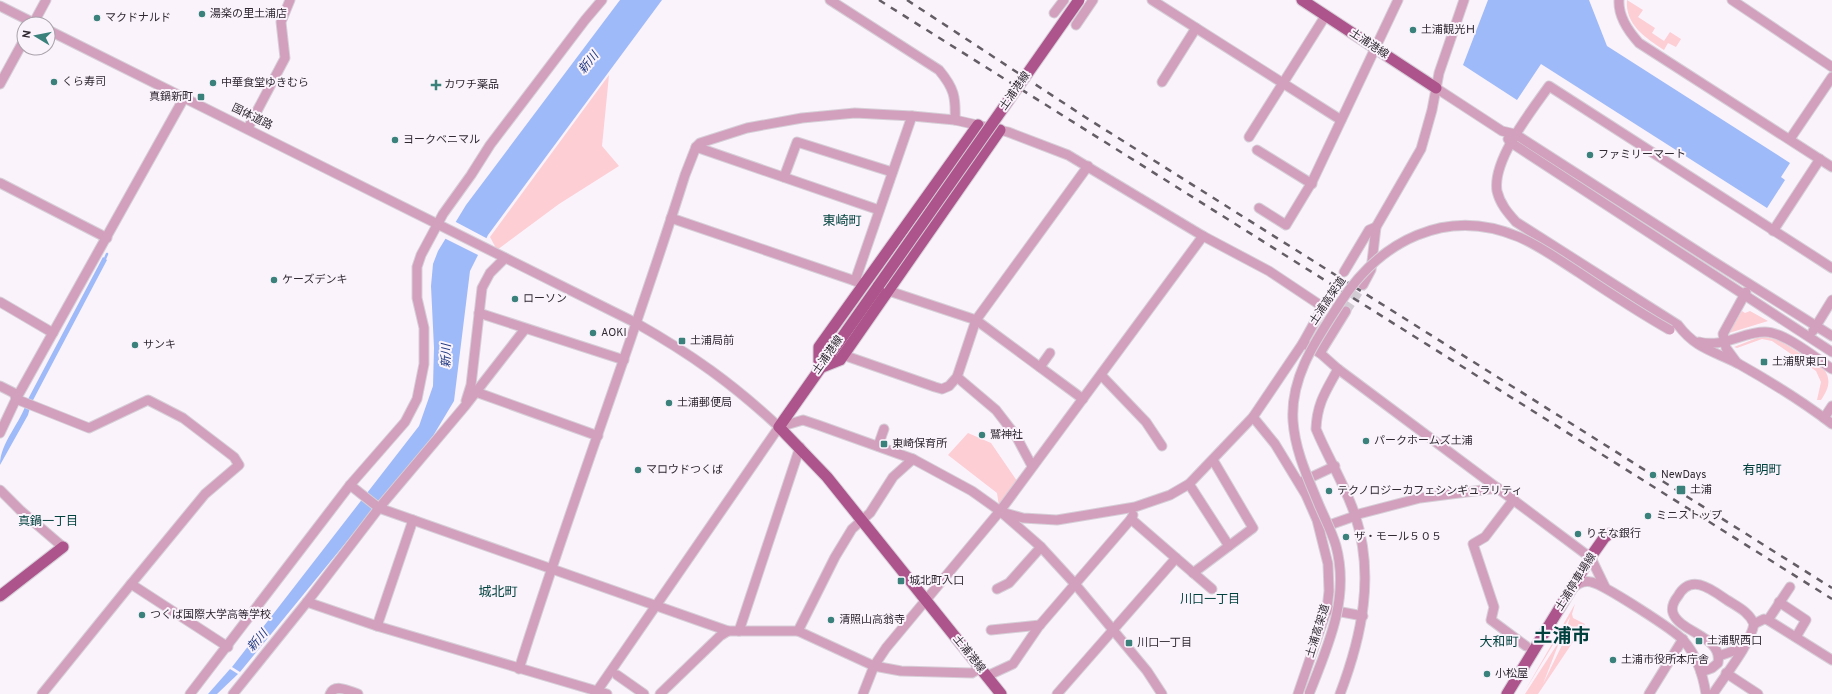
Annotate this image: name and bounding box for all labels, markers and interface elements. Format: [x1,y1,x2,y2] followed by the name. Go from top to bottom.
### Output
[210,7,287,21] place label: 湯楽の里土浦店
[197,9,207,19] marker: 湯楽の里土浦店
[105,11,171,25] place label: マクドナルド
[92,13,102,23] marker: マクドナルド
[16,16,56,56] north arrow
[1421,23,1476,37] place label: 土浦観光Ｈ
[1408,25,1418,35] marker: 土浦観光Ｈ
[1347,26,1391,62] street label: 土浦港線
[20,29,35,40] text: N
[575,47,604,77] water label: 新川
[997,69,1033,113] street label: 土浦港線
[62,75,106,89] place label: くら寿司
[221,76,309,90] place label: 中華食堂ゆきむら
[49,77,59,87] marker: くら寿司
[208,78,218,88] marker: 中華食堂ゆきむら
[444,78,499,92] place label: カワチ薬品
[431,80,441,90] marker: カワチ薬品
[149,90,193,104] place label: 真鍋新町
[196,92,206,102] marker: 真鍋新町
[229,101,275,133] street label: 国体道路
[403,133,480,147] place label: ヨークベニマル
[390,135,400,145] marker: ヨークベニマル
[1598,148,1686,162] place label: ファミリーマート
[1585,150,1595,160] marker: ファミリーマート
[822,214,862,230] district label: 東崎町
[282,273,347,287] place label: ケーズデンキ
[1307,274,1349,328] street label: 土浦高架道
[269,275,279,285] marker: ケーズデンキ
[523,292,567,306] place label: ローソン
[510,294,520,304] marker: ローソン
[601,326,627,340] place label: AOKI
[588,328,598,338] marker: AOKI
[810,333,846,377] street label: 土浦港線
[690,334,734,348] place label: 土浦局前
[677,336,687,346] marker: 土浦局前
[143,338,176,352] place label: サンキ
[130,340,140,350] marker: サンキ
[439,342,455,368] water label: 新川
[1772,355,1827,369] place label: 土浦駅東口
[1759,357,1769,367] marker: 土浦駅東口
[677,396,732,410] place label: 土浦郵便局
[664,398,674,408] marker: 土浦郵便局
[990,428,1023,442] place label: 鷲神社
[977,430,987,440] marker: 鷲神社
[1374,434,1473,448] place label: パークホームズ土浦
[1361,436,1371,446] marker: パークホームズ土浦
[892,437,948,451] place label: 東崎保育所
[879,439,889,449] marker: 東崎保育所
[646,463,723,477] place label: マロウドつくば
[1742,463,1782,479] district label: 有明町
[633,465,643,475] marker: マロウドつくば
[1661,468,1706,482] place label: NewDays
[1648,470,1658,480] marker: NewDays
[1690,483,1712,497] place label: 土浦
[1337,484,1523,498] place label: テクノロジーカフェシンギュラリティ
[1675,484,1687,496] marker: 土浦
[1324,486,1334,496] marker: テクノロジーカフェシンギュラリティ
[1656,509,1722,523] place label: ミニストップ
[1643,511,1653,521] marker: ミニストップ
[18,514,78,530] district label: 真鍋一丁目
[1586,527,1641,541] place label: りそな銀行
[1573,529,1583,539] marker: りそな銀行
[1354,530,1442,544] place label: ザ・モール５０５
[1341,532,1351,542] marker: ザ・モール５０５
[1553,550,1599,614] street label: 土浦停車場線
[909,574,964,588] place label: 城北町入口
[896,576,906,586] marker: 城北町入口
[478,584,518,601] district label: 城北町
[1180,592,1240,608] district label: 川口一丁目
[1303,603,1333,659] street label: 土浦高架道
[150,608,271,622] place label: つくば国際大学高等学校
[137,610,147,620] marker: つくば国際大学高等学校
[839,613,905,627] place label: 清照山高翁寺
[826,615,836,625] marker: 清照山高翁寺
[244,625,273,655] water label: 新川
[1533,625,1591,649] district label: 土浦市
[950,632,988,676] street label: 土浦港線
[1707,634,1762,648] place label: 土浦駅西口
[1479,635,1519,651] district label: 大和町
[1137,636,1192,650] place label: 川口一丁目
[1694,636,1704,646] marker: 土浦駅西口
[1124,638,1134,648] marker: 川口一丁目
[1621,653,1709,667] place label: 土浦市役所本庁舎
[1608,655,1618,665] marker: 土浦市役所本庁舎
[1495,667,1528,681] place label: 小松屋
[1482,669,1492,679] marker: 小松屋

